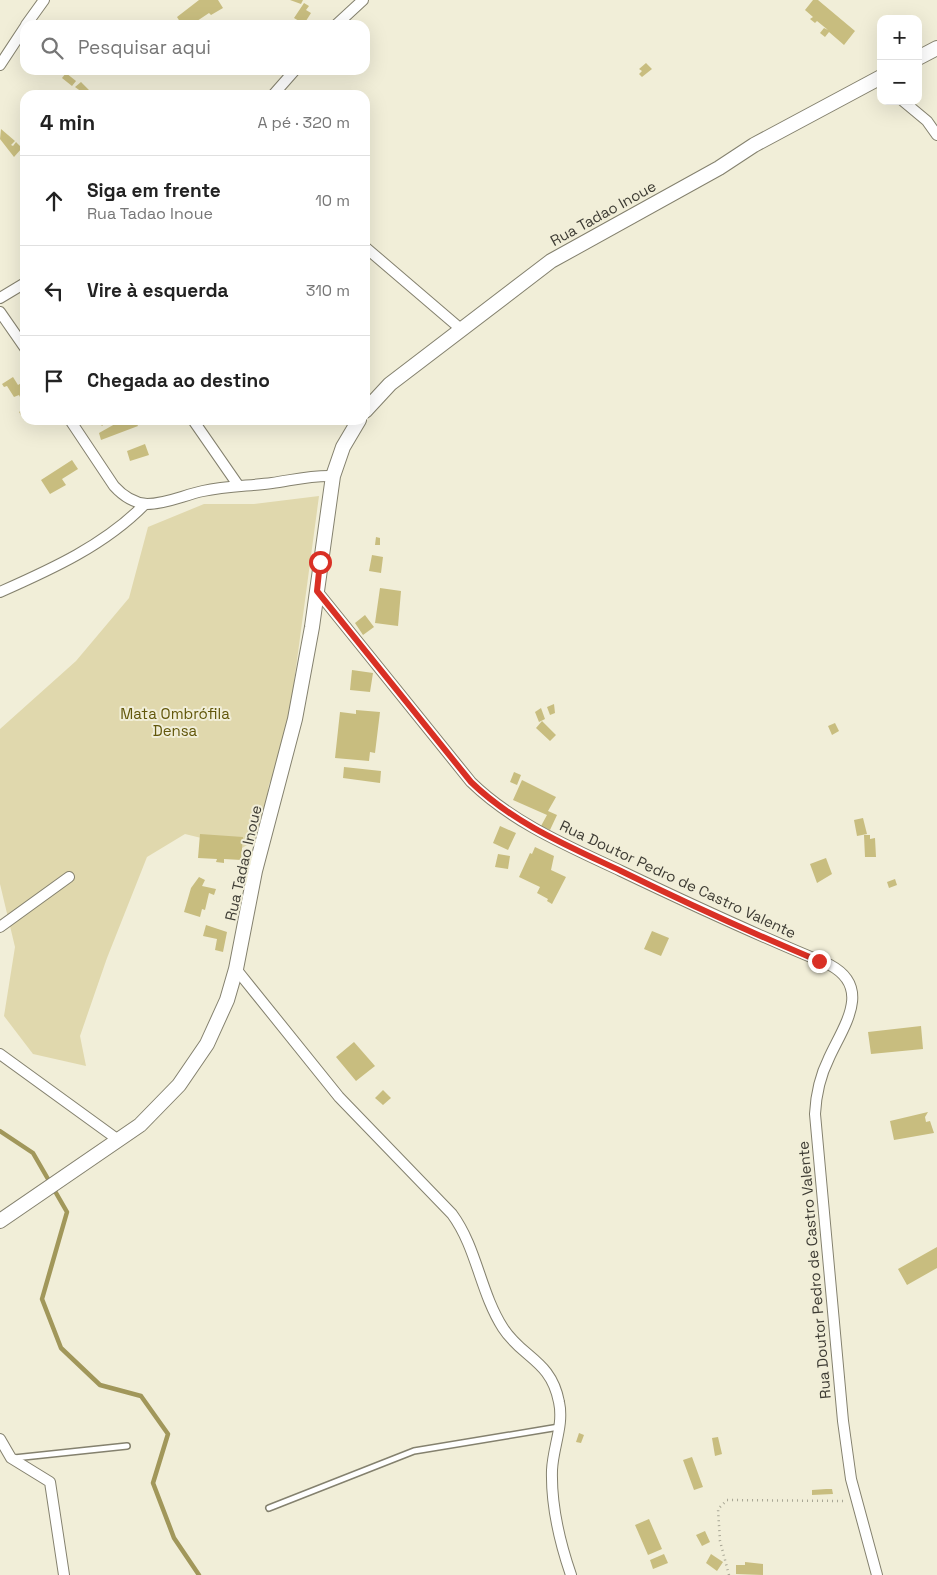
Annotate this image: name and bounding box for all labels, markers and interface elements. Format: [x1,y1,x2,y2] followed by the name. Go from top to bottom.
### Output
[877,15,922,105] map controls
[877,15,922,60] button: +
[20,20,370,75] search box
[38,34,66,62] icon: search
[78,35,211,60] text: Pesquisar aqui
[877,60,922,105] button: −
[40,109,95,136] text: 4 min
[258,112,350,133] text: A pé · 320 m
[547,176,659,250] street label: Rua Tadao Inoue
[87,178,221,203] text: Siga em frente
[40,187,68,215] icon: ahead
[315,190,350,211] text: 10 m
[87,203,213,224] text: Rua Tadao Inoue
[40,277,68,305] icon: left
[87,278,229,303] text: Vire à esquerda
[306,280,350,301] text: 310 m
[40,367,68,395] icon: arrive
[87,368,270,393] text: Chegada ao destino
[309,551,332,574] route start
[120,704,230,740] park label: Mata Ombrófila Densa
[220,803,266,923] street label: Rua Tadao Inoue
[557,816,799,942] street label: Rua Doutor Pedro de Castro Valente
[808,950,831,973] route end
[793,1140,835,1400] street label: Rua Doutor Pedro de Castro Valente

